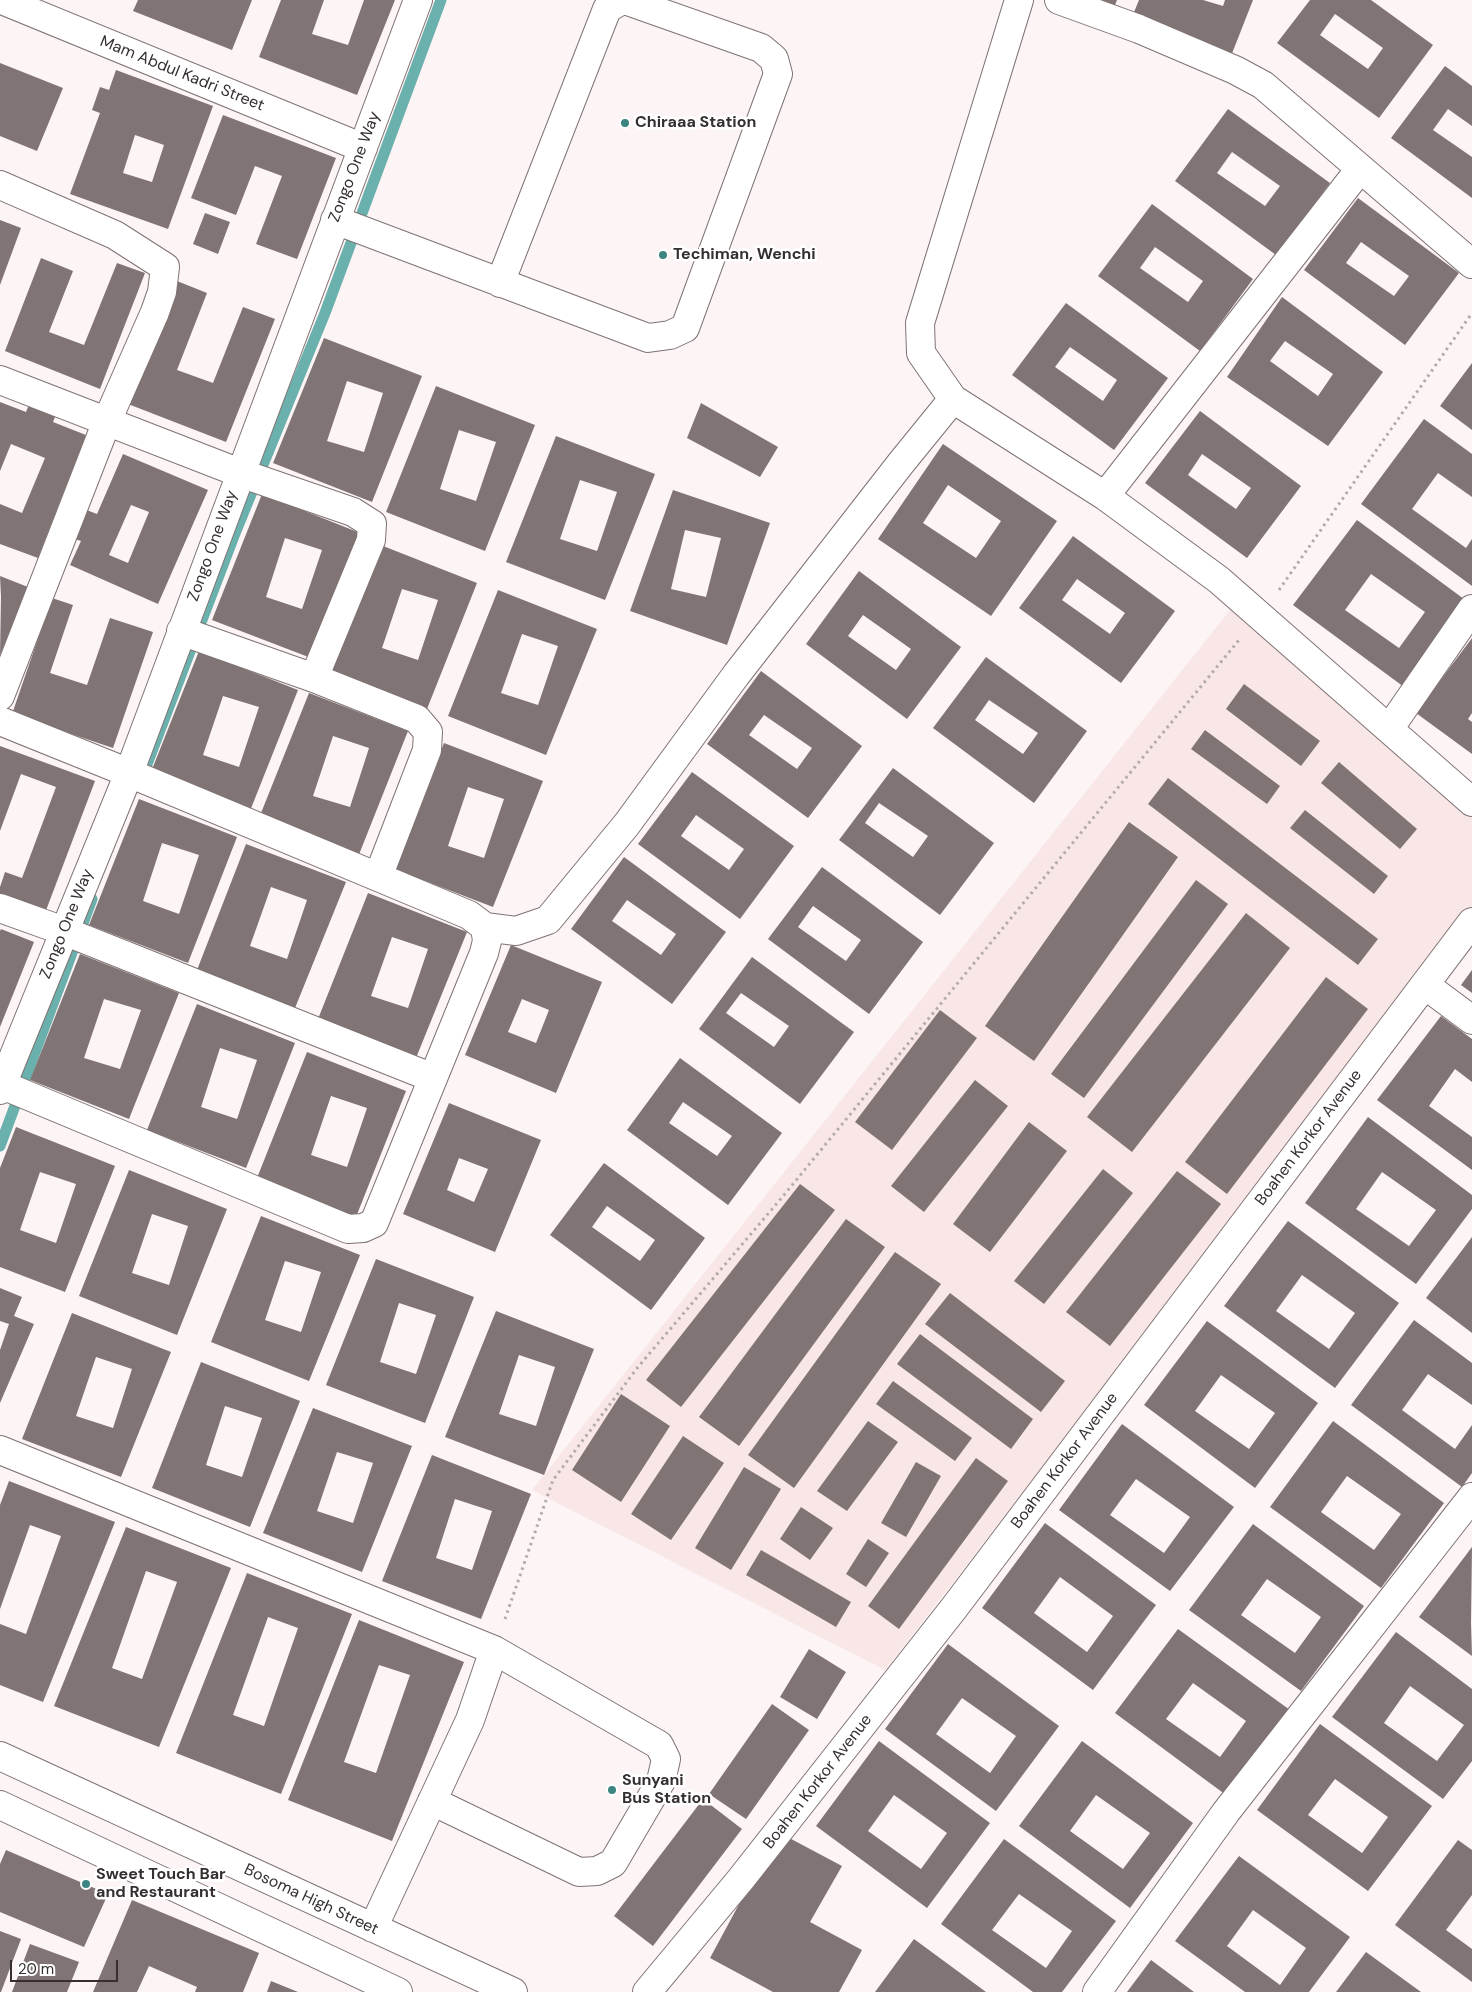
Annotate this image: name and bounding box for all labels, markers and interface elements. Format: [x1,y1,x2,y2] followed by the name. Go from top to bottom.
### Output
[97,32,267,116] street label: Mam Abdul Kadri Street
[325,109,385,225] street label: Zongo One Way
[635,113,756,133] place label: Chiraaa Station
[619,117,631,129] marker: Chiraaa Station
[673,245,816,265] place label: Techiman, Wenchi
[657,249,669,261] marker: Techiman, Wenchi
[184,488,242,604] street label: Zongo One Way
[36,866,98,982] street label: Zongo One Way
[1252,1066,1366,1210] street label: Boahen Korkor Avenue
[1008,1389,1122,1533] street label: Boahen Korkor Avenue
[760,1711,876,1853] street label: Boahen Korkor Avenue
[622,1771,711,1809] place label: Sunyani Bus Station
[606,1784,618,1796] marker: Sunyani Bus Station
[241,1860,381,1940] street label: Bosoma High Street
[96,1865,226,1903] place label: Sweet Touch Bar and Restaurant
[80,1878,92,1890] marker: Sweet Touch Bar and Restaurant
[12,1950,120,1982] scale bar
[18,1959,54,1979] text: 20 m

